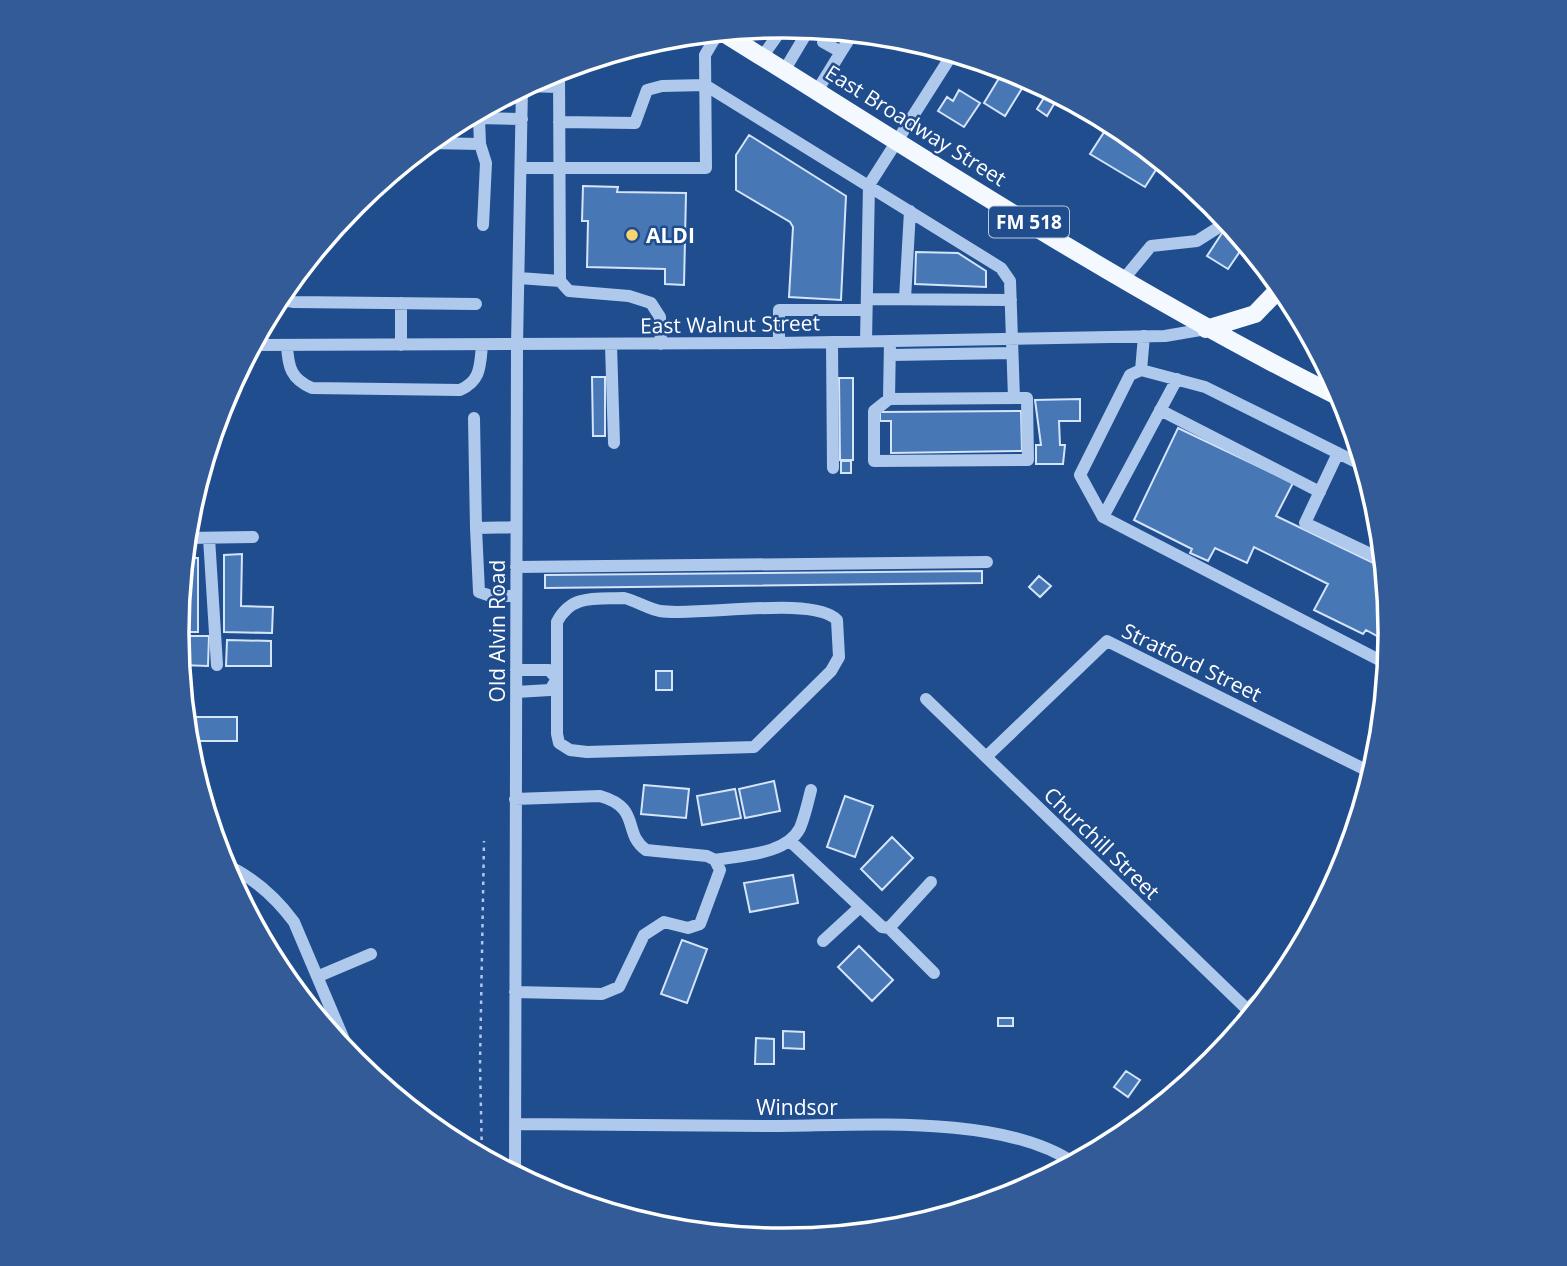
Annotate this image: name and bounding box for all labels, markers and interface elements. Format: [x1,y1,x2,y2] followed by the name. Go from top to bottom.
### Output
[820,58,1012,192] street label: East Broadway Street
[989,206,1069,238] road number: FM 518
[646,221,695,249] place label: ALDI
[624,227,640,243] marker: ALDI
[640,308,820,340] street label: East Walnut Street
[483,560,511,702] street label: Old Alvin Road
[1118,616,1266,708] street label: Stratford Street
[1038,781,1166,905] street label: Churchill Street
[756,1093,838,1121] street label: Windsor

